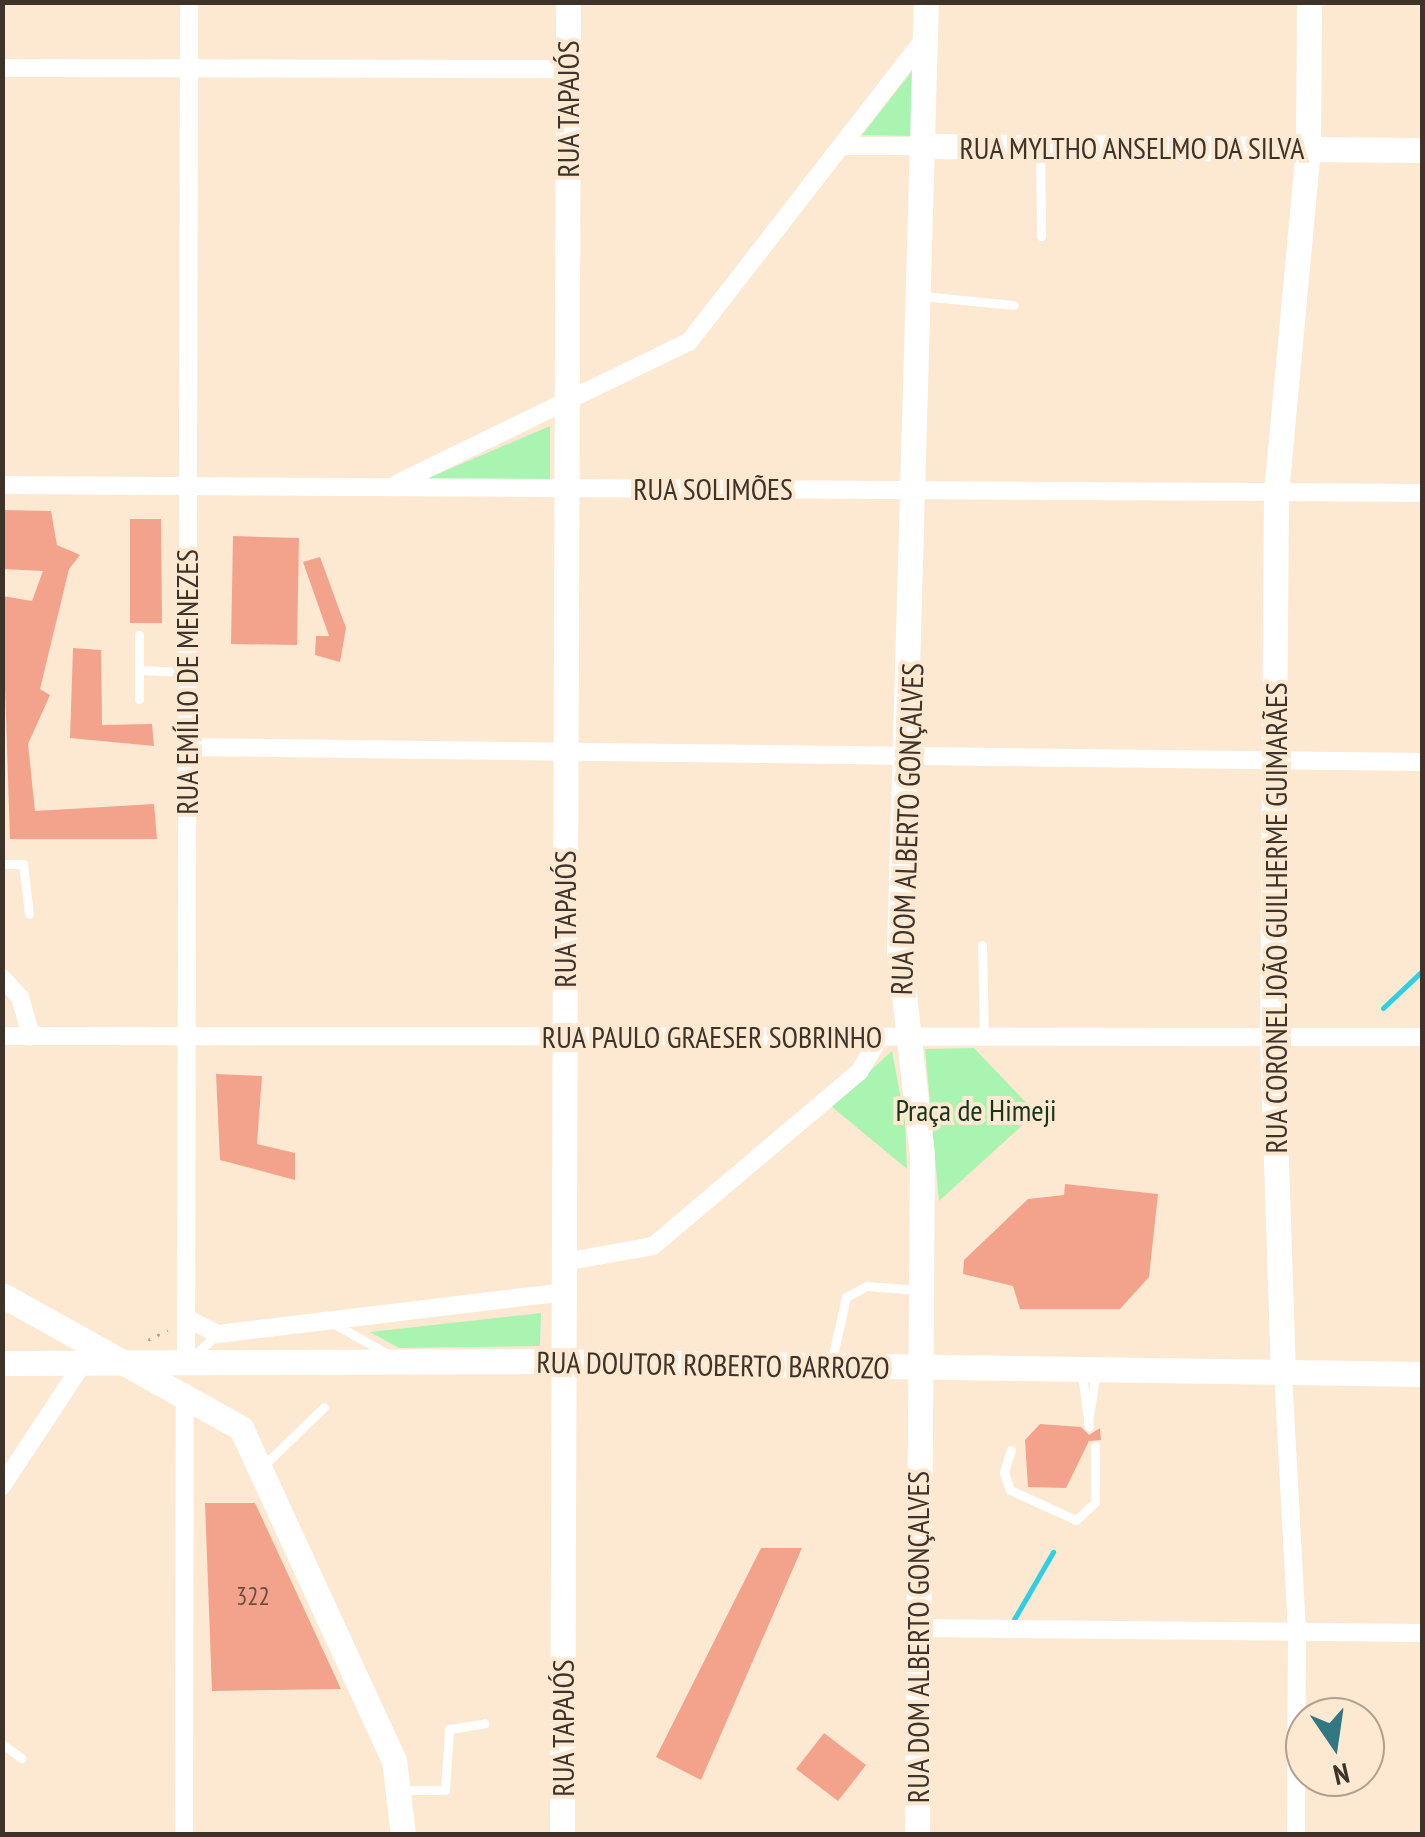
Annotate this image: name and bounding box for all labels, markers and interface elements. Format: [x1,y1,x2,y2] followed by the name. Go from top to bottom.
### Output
[550,39,586,179] street label: RUA TAPAJÓS
[958,130,1306,166] street label: RUA MYLTHO ANSELMO DA SILVA
[633,471,793,507] street label: RUA SOLIMÕES
[169,549,205,815] street label: RUA EMÍLIO DE MENEZES
[883,661,931,997] street label: RUA DOM ALBERTO GONÇALVES
[1258,681,1294,1155] street label: RUA CORONEL JOÃO GUILHERME GUIMARÃES
[547,849,583,989] street label: RUA TAPAJÓS
[541,1019,883,1055] street label: RUA PAULO GRAESER SOBRINHO
[895,1092,1057,1128] park label: Praça de Himeji
[536,1344,890,1386] street label: RUA DOUTOR ROBERTO BARROZO
[900,1470,936,1804] street label: RUA DOM ALBERTO GONÇALVES
[236,1581,270,1611] house number: 322
[545,1658,581,1798] street label: RUA TAPAJÓS
[1285,1697,1385,1797] north arrow
[1330,1755,1353,1794] text: N

